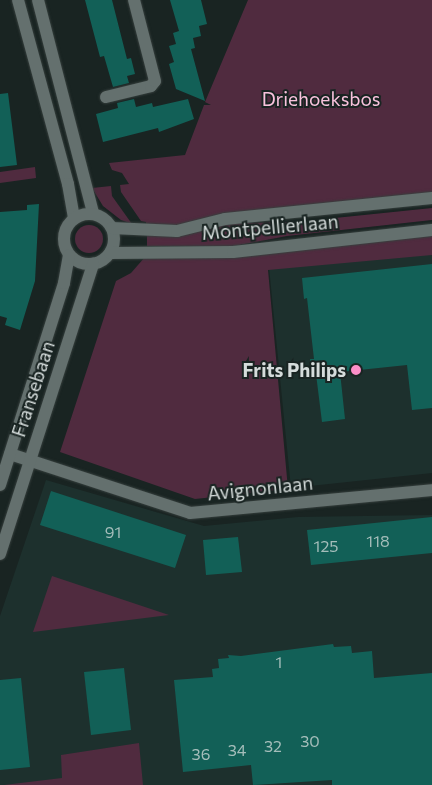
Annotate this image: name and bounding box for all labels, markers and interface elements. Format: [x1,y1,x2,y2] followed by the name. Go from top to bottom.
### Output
[262,88,380,110] park label: Driehoeksbos
[201,210,339,244] street label: Montpellierlaan
[7,338,59,440] street label: Fransebaan
[243,359,346,381] place label: Frits Philips
[350,364,362,376] marker: Frits Philips
[206,471,314,505] street label: Avignonlaan
[105,522,121,542] house number: 91
[366,531,390,551] house number: 118
[314,536,338,556] house number: 125
[276,652,282,672] house number: 1
[300,731,320,751] house number: 30
[264,736,282,756] house number: 32
[228,740,246,760] house number: 34
[192,744,210,764] house number: 36

